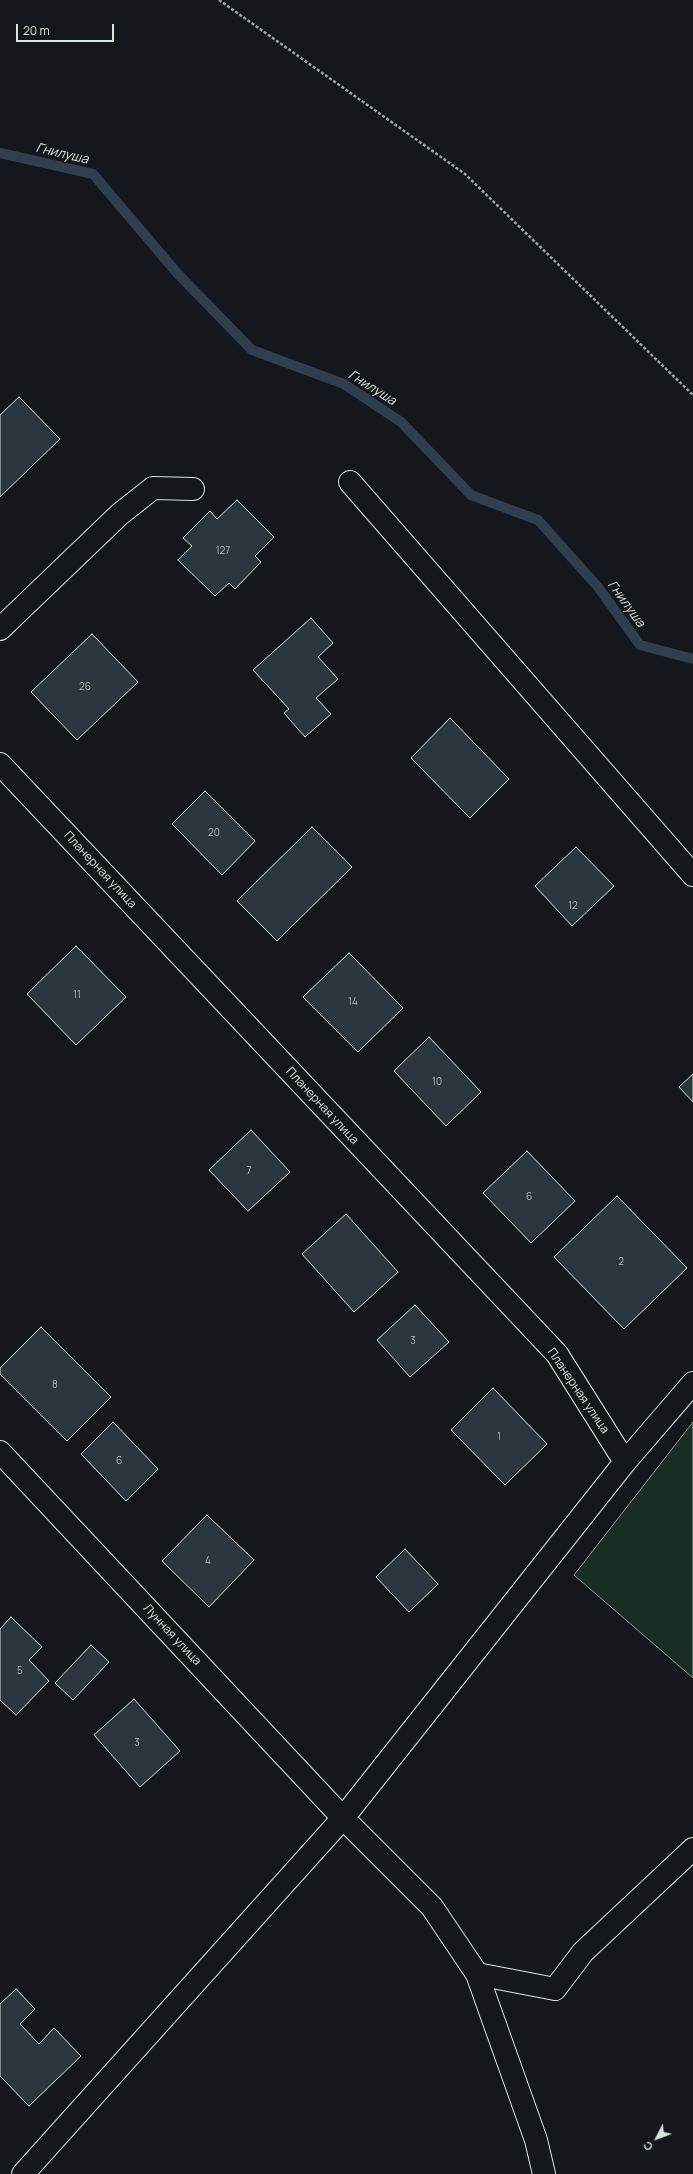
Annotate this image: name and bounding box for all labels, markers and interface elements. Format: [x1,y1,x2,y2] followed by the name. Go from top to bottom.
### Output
[18,16,116,42] scale bar
[23,22,50,39] text: 20 m
[34,140,90,168] water label: Гнилуша
[345,367,399,409] water label: Гнилуша
[216,545,230,557] house number: 127
[604,578,648,630] water label: Гнилуша
[79,681,91,693] house number: 26
[208,827,220,839] house number: 20
[61,829,139,911] street label: Планерная улица
[568,900,578,912] house number: 12
[73,989,81,1001] house number: 11
[348,996,358,1008] house number: 14
[283,1065,361,1147] street label: Планерная улица
[432,1076,442,1088] house number: 10
[246,1165,252,1177] house number: 7
[526,1191,532,1203] house number: 6
[618,1256,624,1268] house number: 2
[410,1335,416,1347] house number: 3
[544,1346,612,1436] street label: Планерная улица
[52,1379,58,1391] house number: 8
[497,1431,501,1443] house number: 1
[116,1455,122,1467] house number: 6
[205,1555,211,1567] house number: 4
[140,1601,204,1669] street label: Лунная улица
[17,1665,23,1677] house number: 5
[134,1737,140,1749] house number: 3
[637,2118,677,2158] north arrow
[639,2138,656,2154] text: С

